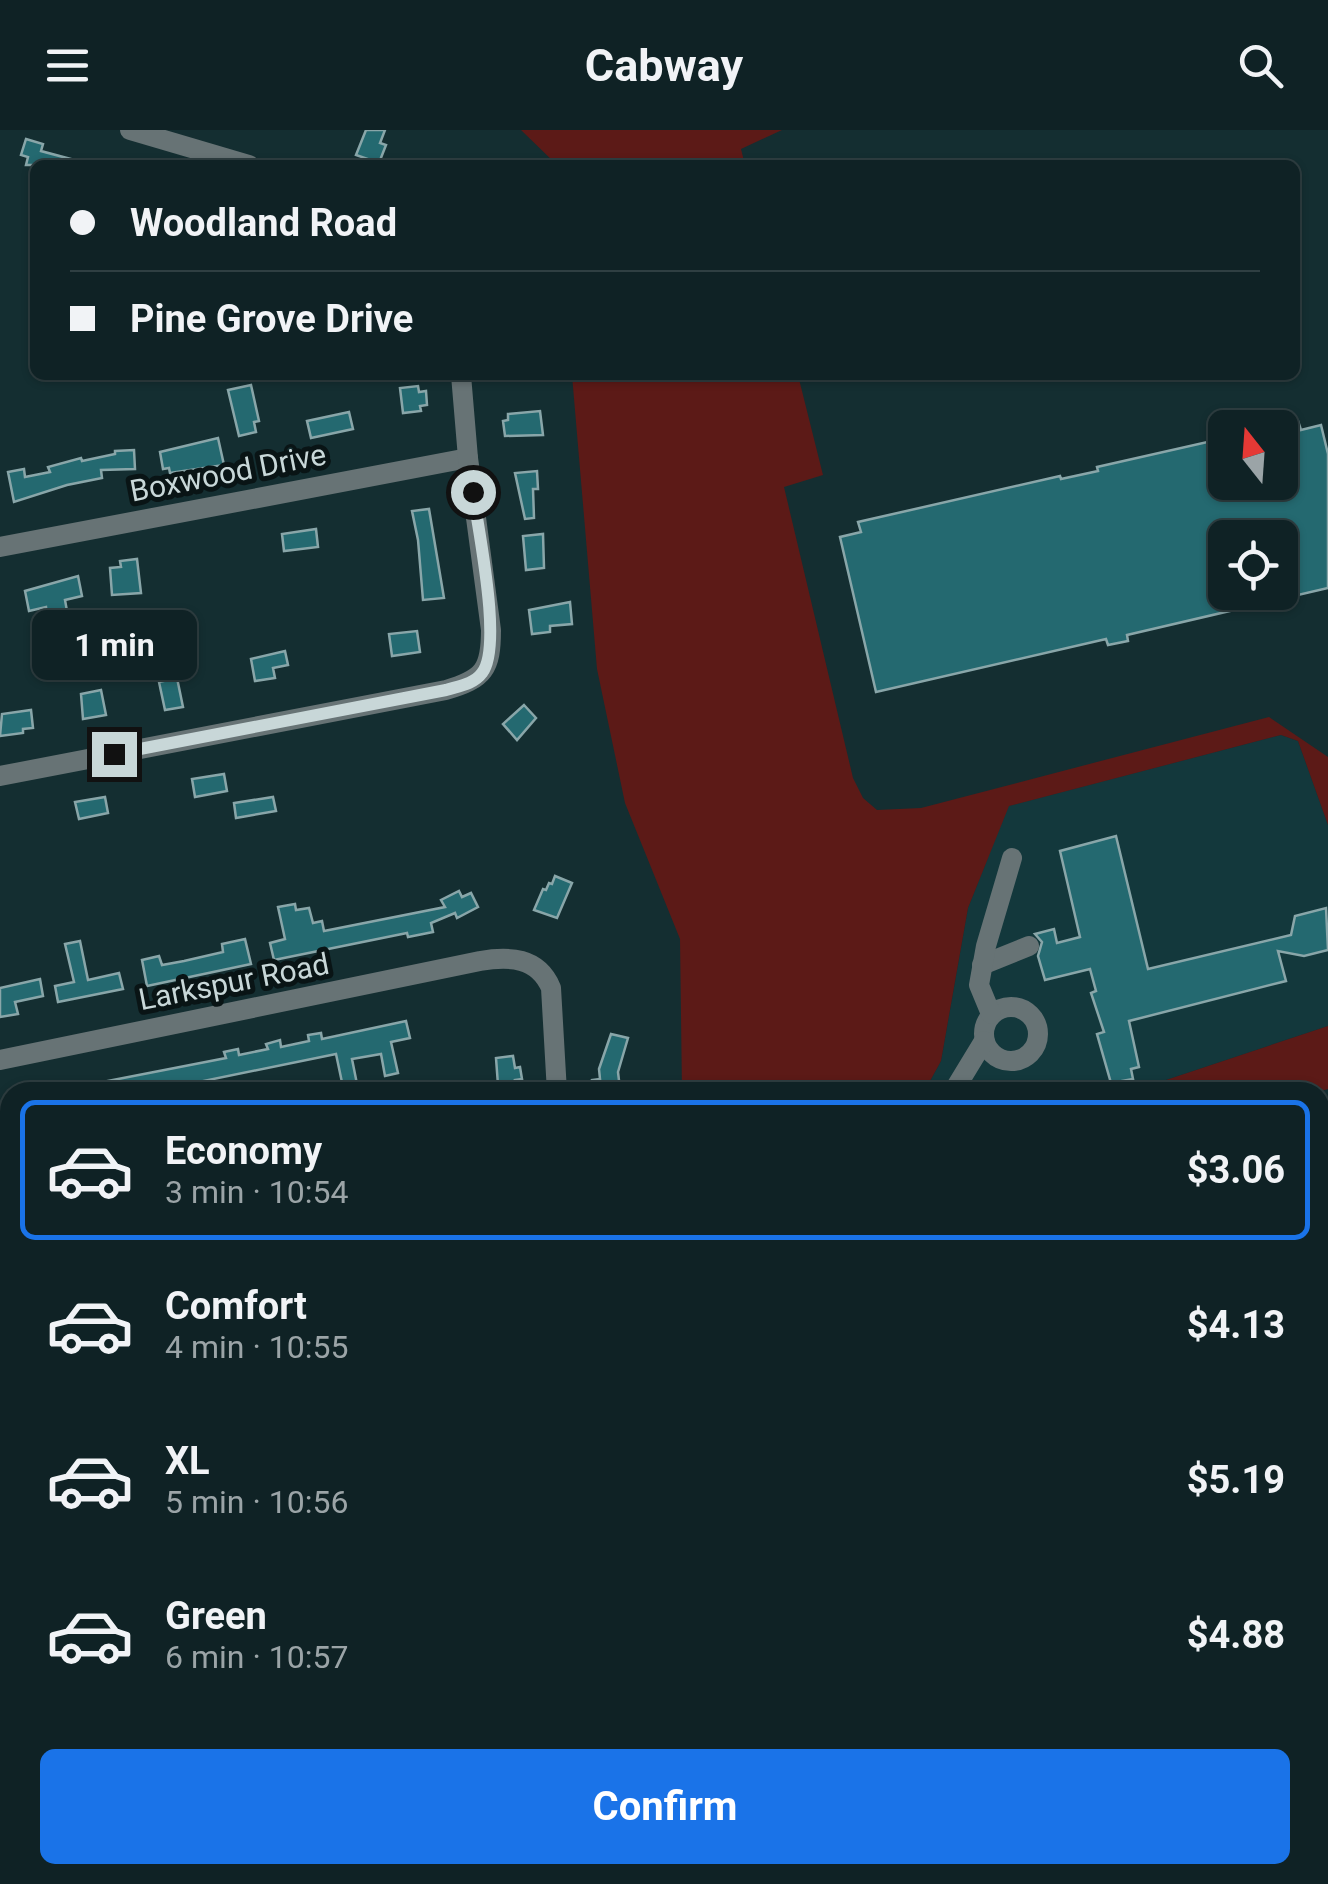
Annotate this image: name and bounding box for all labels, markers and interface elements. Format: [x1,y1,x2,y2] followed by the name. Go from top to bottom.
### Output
[40,38,95,93] icon: menu
[1233,38,1288,93] icon: search
[585,39,743,92] text: Cabway
[130,201,397,245] text: Woodland Road
[130,297,413,341] text: Pine Grove Drive
[1208,410,1298,500] north arrow
[1208,410,1298,610] map controls
[127,436,329,509] street label: Boxwood Drive
[451,470,496,515] route start
[1208,520,1298,610] button: locate
[32,609,196,679] callout: 1 min
[74,626,155,664] text: 1 min
[92,732,137,777] route end
[136,946,332,1017] street label: Larkspur Road
[45,1125,135,1215] icon: car
[165,1129,322,1173] text: Economy
[1187,1148,1285,1192] text: $3.06
[165,1173,348,1211] text: 3 min · 10:54
[45,1280,135,1370] icon: car
[165,1284,307,1328] text: Comfort
[1187,1303,1285,1347] text: $4.13
[165,1328,348,1366] text: 4 min · 10:55
[45,1435,135,1525] icon: car
[165,1439,210,1483] text: XL
[1187,1458,1285,1502] text: $5.19
[165,1483,348,1521] text: 5 min · 10:56
[45,1590,135,1680] icon: car
[165,1594,267,1638] text: Green
[1187,1613,1285,1657] text: $4.88
[165,1638,348,1676] text: 6 min · 10:57
[40,1749,1290,1864] button: Confirm

